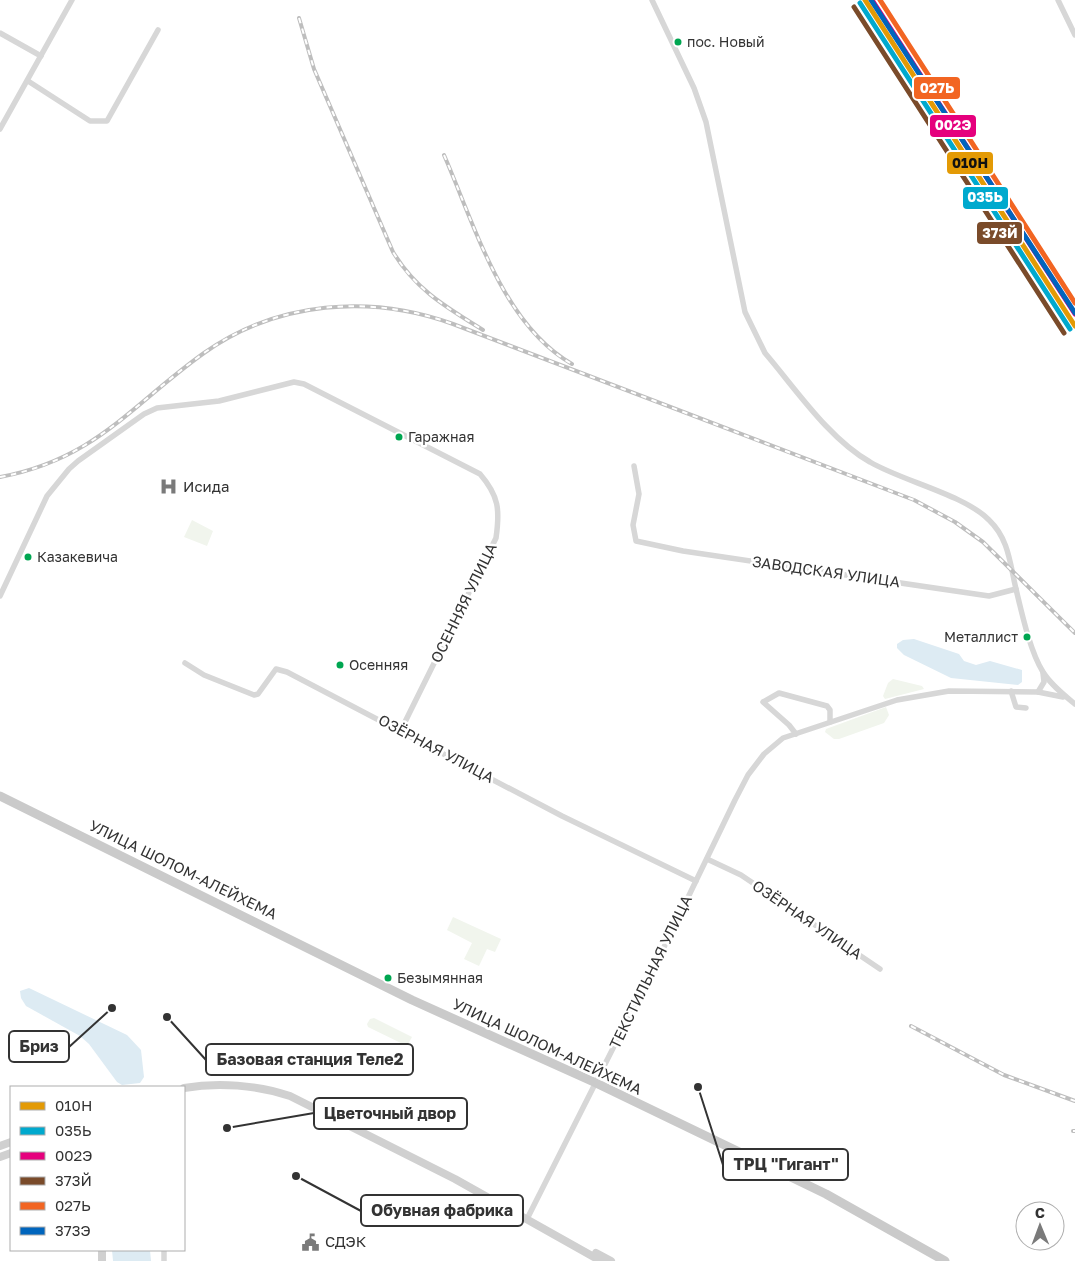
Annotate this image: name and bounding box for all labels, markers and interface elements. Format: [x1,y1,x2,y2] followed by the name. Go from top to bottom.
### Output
[687,33,765,50] place label: пос. Новый
[673,37,683,47] marker: пос. Новый
[913,76,961,100] line badge: 027Ь
[920,79,954,96] text: 027Ь
[929,114,977,138] line badge: 002Э
[935,116,971,133] text: 002Э
[946,151,994,175] line badge: 010Н
[952,154,988,171] text: 010Н
[962,186,1009,210] line badge: 035Ь
[967,188,1003,205] text: 035Ь
[976,221,1023,245] line badge: 373Й
[982,224,1018,241] text: 373Й
[408,428,475,445] place label: Гаражная
[394,432,404,442] marker: Гаражная
[159,477,179,497] hospital icon: Исида
[183,477,229,495] place label: Исида
[426,540,500,665] street label: ОСЕННЯЯ УЛИЦА
[37,548,118,565] place label: Казакевича
[23,552,33,562] marker: Казакевича
[751,552,901,590] street label: ЗАВОДСКАЯ УЛИЦА
[944,628,1018,645] place label: Металлист
[1022,632,1032,642] marker: Металлист
[349,656,408,673] place label: Осенняя
[335,660,345,670] marker: Осенняя
[376,710,497,786] street label: ОЗЁРНАЯ УЛИЦА
[87,816,280,922] street label: УЛИЦА ШОЛОМ-АЛЕЙХЕМА
[749,876,866,963] street label: ОЗЁРНАЯ УЛИЦА
[605,892,695,1051] street label: ТЕКСТИЛЬНАЯ УЛИЦА
[397,969,483,986] place label: Безымянная
[383,973,393,983] marker: Безымянная
[450,994,645,1098] street label: УЛИЦА ШОЛОМ-АЛЕЙХЕМА
[9,1031,69,1062] callout: Бриз
[19,1036,59,1056] text: Бриз
[206,1044,413,1075] callout: Базовая станция Теле2
[216,1049,404,1069] text: Базовая станция Теле2
[10,1086,185,1251] legend
[55,1096,92,1114] text: 010Н
[314,1098,467,1129] callout: Цветочный двор
[324,1103,456,1123] text: Цветочный двор
[55,1121,92,1139] text: 035Ь
[55,1146,93,1164] text: 002Э
[723,1149,848,1180] callout: ТРЦ "Гигант"
[733,1154,839,1174] text: ТРЦ "Гигант"
[55,1171,92,1189] text: 373Й
[361,1195,523,1226] callout: Обувная фабрика
[55,1196,91,1214] text: 027Ь
[371,1200,513,1220] text: Обувная фабрика
[1015,1201,1065,1251] north arrow
[1035,1204,1045,1221] text: С
[55,1221,91,1239] text: 373Э
[301,1232,321,1252] public building icon: СДЭК
[325,1232,367,1250] place label: СДЭК

